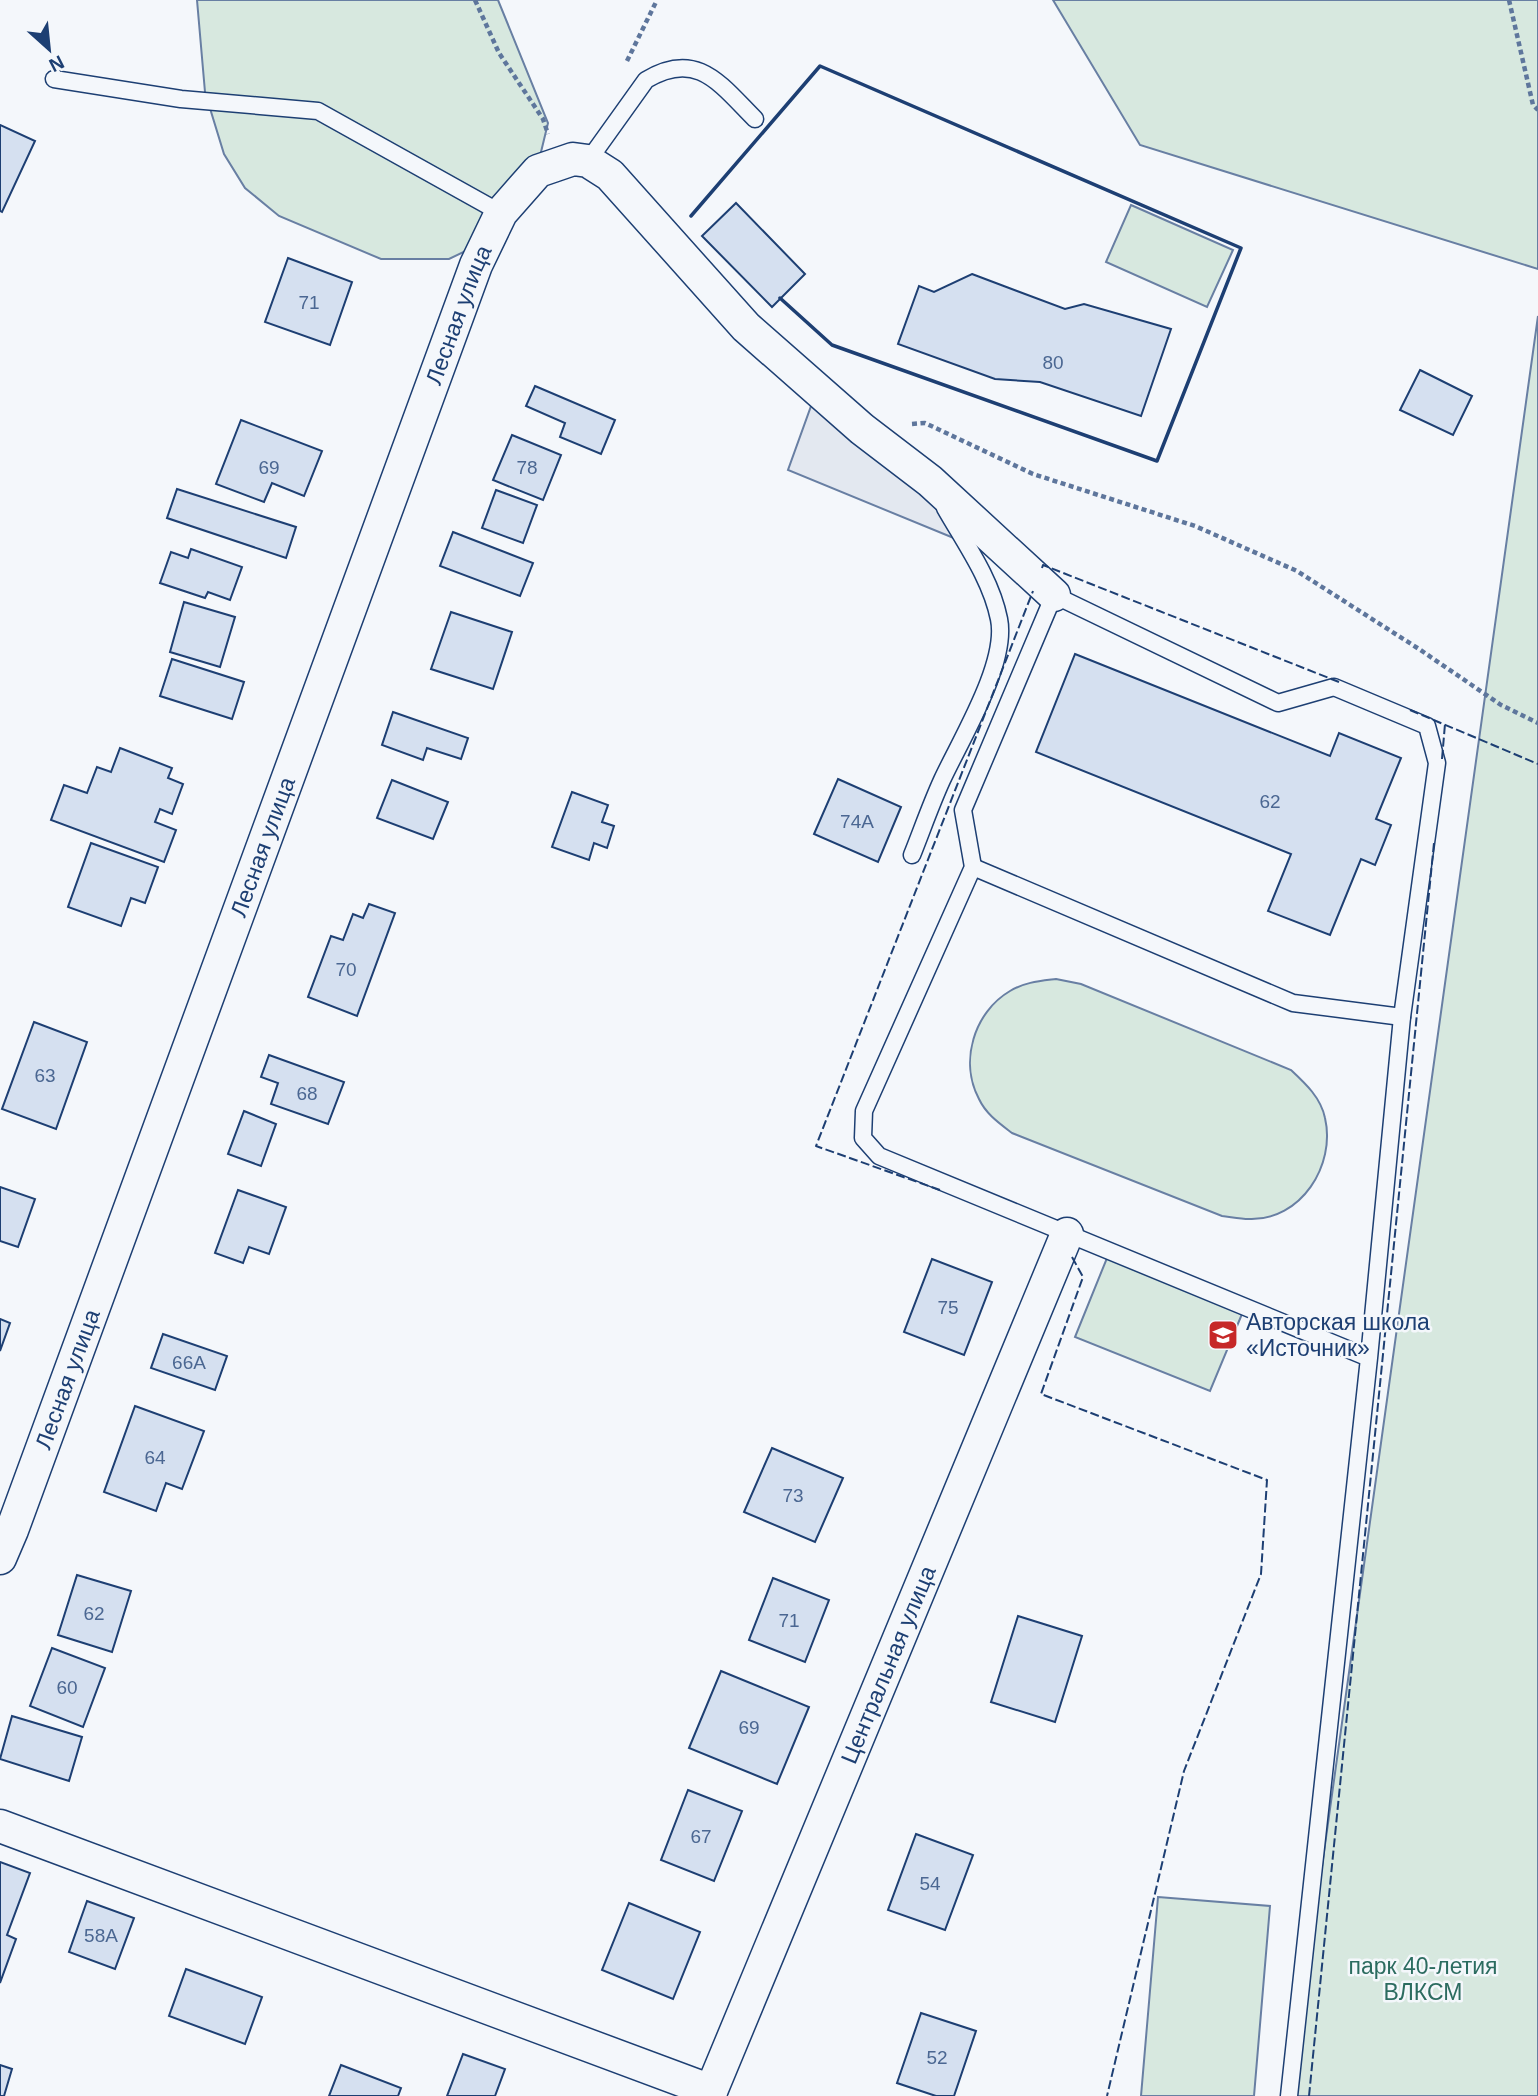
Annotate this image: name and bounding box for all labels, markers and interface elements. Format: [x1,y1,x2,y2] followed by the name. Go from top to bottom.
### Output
[14,14,84,84] north arrow
[46,51,67,76] text: N
[420,241,497,388] street label: Лесная улица
[298,292,320,313] house number: 71
[1042,352,1064,373] house number: 80
[258,457,280,478] house number: 69
[516,457,538,478] house number: 78
[225,773,300,920] street label: Лесная улица
[1259,791,1281,812] house number: 62
[840,811,874,832] house number: 74А
[335,959,357,980] house number: 70
[34,1065,56,1086] house number: 63
[296,1083,318,1104] house number: 68
[937,1297,959,1318] house number: 75
[30,1306,105,1453] street label: Лесная улица
[1246,1309,1430,1361] place label: Авторская школа «Источник»
[1206,1318,1240,1352] school or university icon: Авторская школа «Источник»
[172,1352,206,1373] house number: 66А
[144,1447,166,1468] house number: 64
[782,1485,804,1506] house number: 73
[836,1562,941,1767] street label: Центральная улица
[83,1603,105,1624] house number: 62
[778,1610,800,1631] house number: 71
[56,1677,78,1698] house number: 60
[738,1717,760,1738] house number: 69
[690,1826,712,1847] house number: 67
[919,1873,941,1894] house number: 54
[84,1925,118,1946] house number: 58А
[1348,1953,1498,2005] park label: парк 40-летия ВЛКСМ
[926,2047,948,2068] house number: 52

